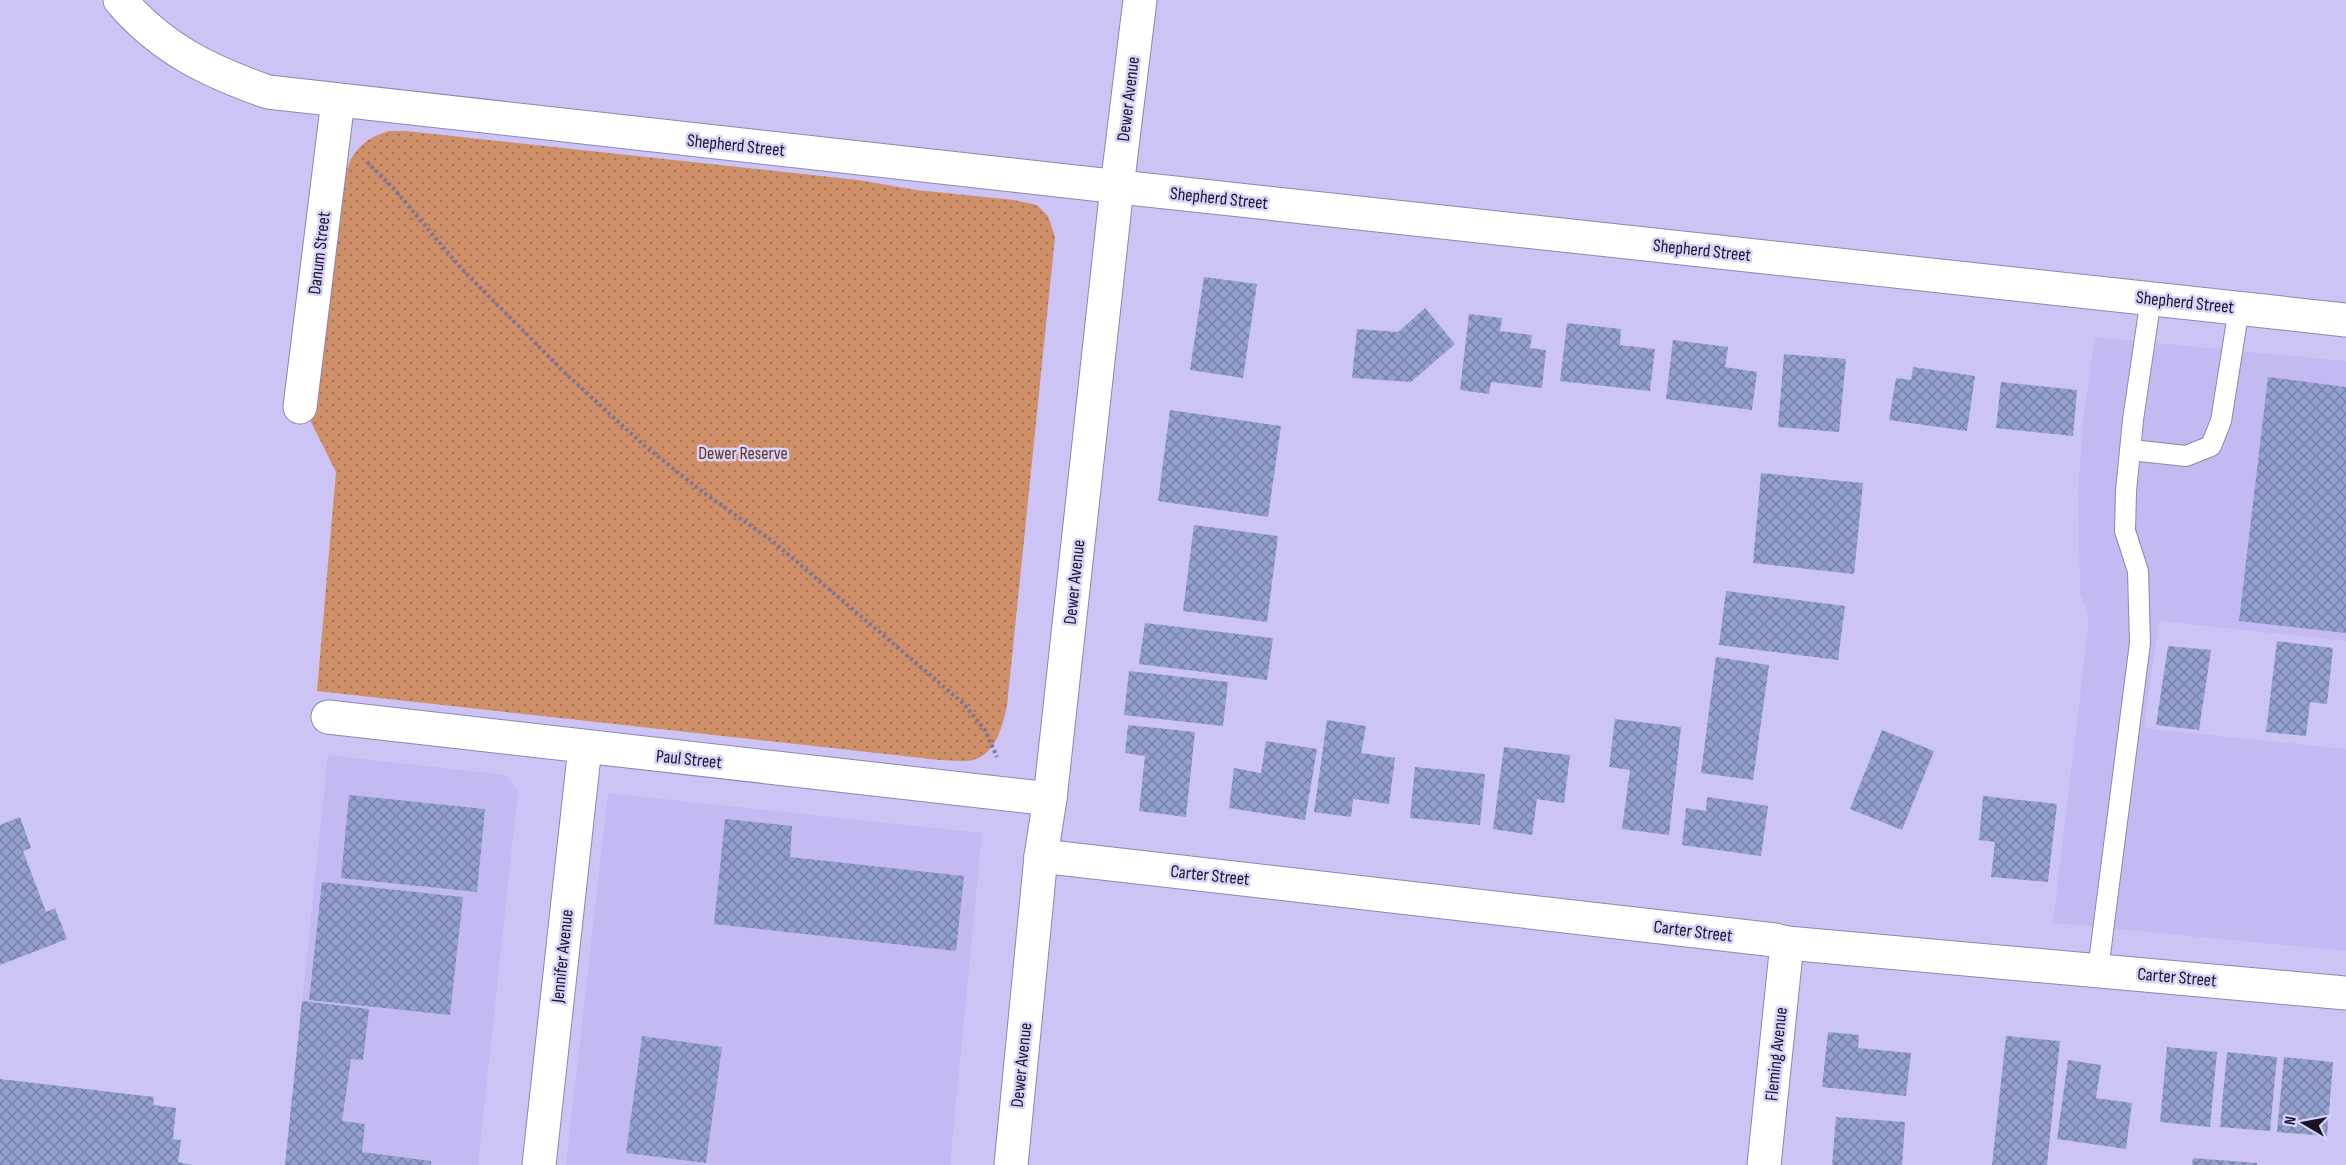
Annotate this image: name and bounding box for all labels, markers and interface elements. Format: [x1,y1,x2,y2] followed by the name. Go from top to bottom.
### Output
[1113,55,1144,143] street label: Dewer Avenue
[686,130,786,161] street label: Shepherd Street
[1169,183,1269,214] street label: Shepherd Street
[304,210,335,296] street label: Danum Street
[1652,235,1752,266] street label: Shepherd Street
[2135,287,2235,318] street label: Shepherd Street
[698,443,788,464] park label: Dewer Reserve
[1060,539,1089,626] street label: Dewer Avenue
[655,746,723,773] street label: Paul Street
[1169,861,1251,890] street label: Carter Street
[547,908,578,1005] street label: Jennifer Avenue
[1652,916,1734,947] street label: Carter Street
[2137,964,2218,991] street label: Carter Street
[1761,1006,1792,1102] street label: Fleming Avenue
[1007,1022,1036,1109] street label: Dewer Avenue
[2274,1093,2334,1153] north arrow
[2281,1115,2301,1127] text: N

